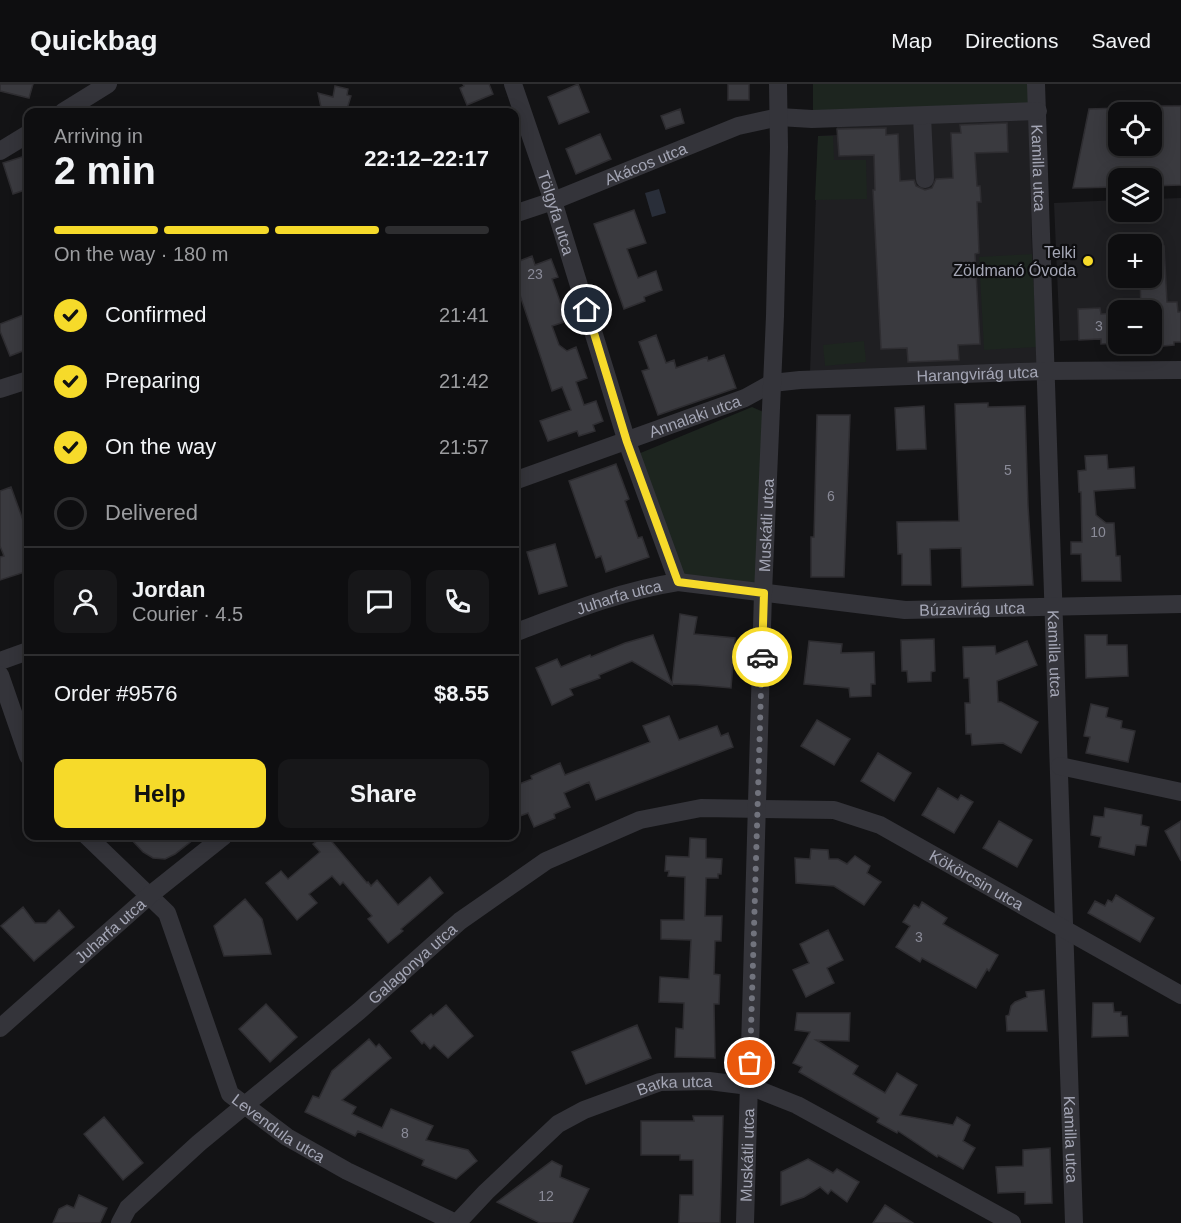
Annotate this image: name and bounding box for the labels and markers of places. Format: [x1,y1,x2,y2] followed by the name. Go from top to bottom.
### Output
[953,244,1076,279] place label: Telki Zöldmanó Óvoda
[1081,254,1095,268] marker: Telki Zöldmanó Óvoda
[561,284,612,335] pin
[724,1037,775,1088] pin

